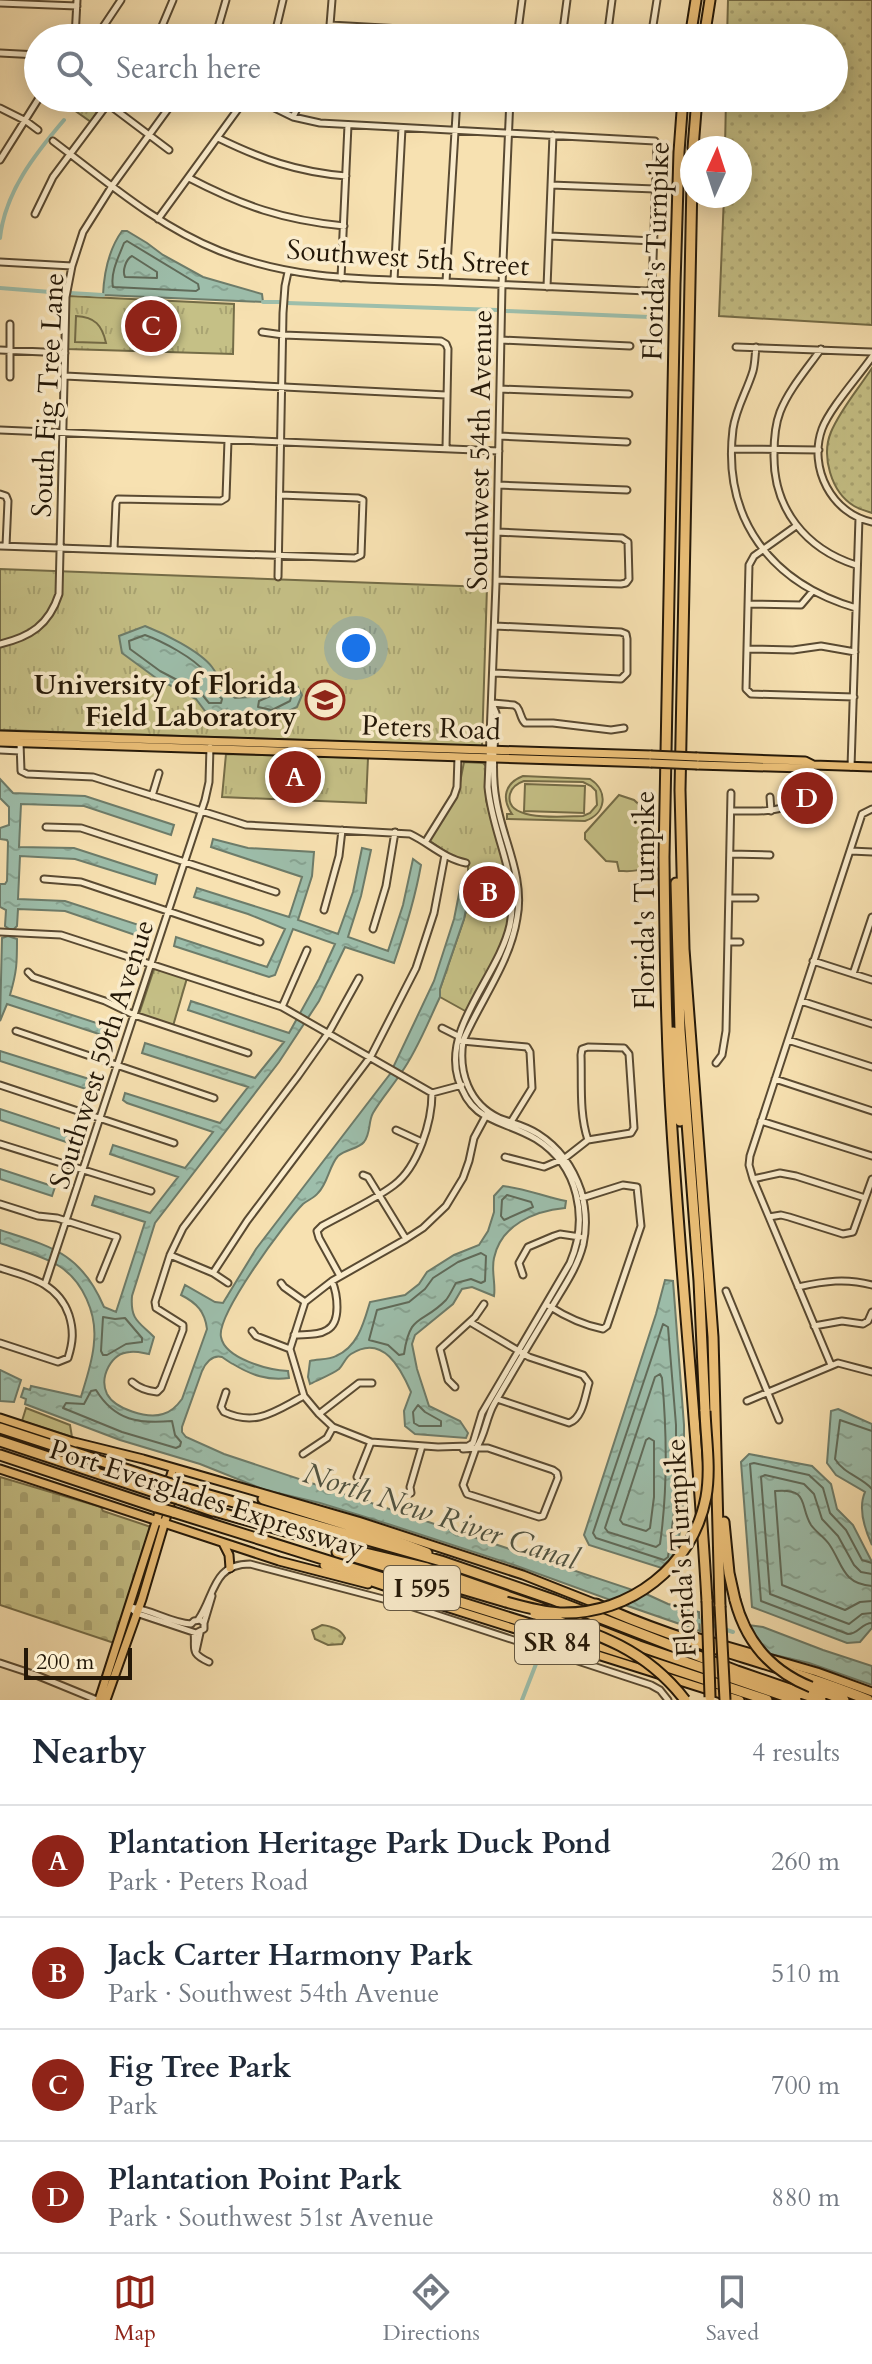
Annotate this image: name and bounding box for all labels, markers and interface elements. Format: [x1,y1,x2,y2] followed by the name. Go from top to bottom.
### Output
[24,24,848,112] search box
[52,46,96,90] icon: search
[116,48,261,89] text: Search here
[680,136,752,208] north arrow
[633,141,679,361] street label: Florida's Turnpike
[285,231,531,285] street label: Southwest 5th Street
[23,272,73,518] street label: South Fig Tree Lane
[125,296,177,356] pin: C
[459,309,501,591] street label: Southwest 54th Avenue
[336,628,376,668] your location
[34,666,297,736] place label: University of Florida Field Laboratory
[304,679,346,721] school or university icon: University of Florida Field Laboratory
[361,707,501,749] street label: Peters Road
[269,747,321,807] pin: A
[781,768,833,828] pin: D
[626,790,664,1010] street label: Florida's Turnpike
[463,862,515,922] pin: B
[40,915,163,1194] street label: Southwest 59th Avenue
[44,1430,369,1568] street label: Port Everglades Expressway
[656,1438,706,1658] street label: Florida's Turnpike
[298,1453,584,1581] water label: North New River Canal
[384,1566,460,1610] road number: I 595
[515,1620,599,1664] road number: SR 84
[24,1644,132,1680] scale bar
[36,1647,94,1677] text: 200 m
[32,1729,147,1775] text: Nearby
[752,1735,840,1770] text: 4 results
[108,1823,611,1864] text: Plantation Heritage Park Duck Pond
[48,1844,68,1879] text: A
[771,1844,840,1879] text: 260 m
[108,1864,308,1899] text: Park · Peters Road
[108,1935,473,1976] text: Jack Carter Harmony Park
[49,1956,67,1991] text: B
[771,1956,840,1991] text: 510 m
[108,1976,439,2011] text: Park · Southwest 54th Avenue
[108,2047,291,2088] text: Fig Tree Park
[48,2068,68,2103] text: C
[771,2068,840,2103] text: 700 m
[108,2088,158,2123] text: Park
[108,2159,402,2200] text: Plantation Point Park
[47,2180,69,2215] text: D
[771,2180,840,2215] text: 880 m
[108,2200,434,2235] text: Park · Southwest 51st Avenue
[113,2270,157,2348] tab: Map
[383,2270,480,2348] tab: Directions
[706,2270,759,2348] tab: Saved

